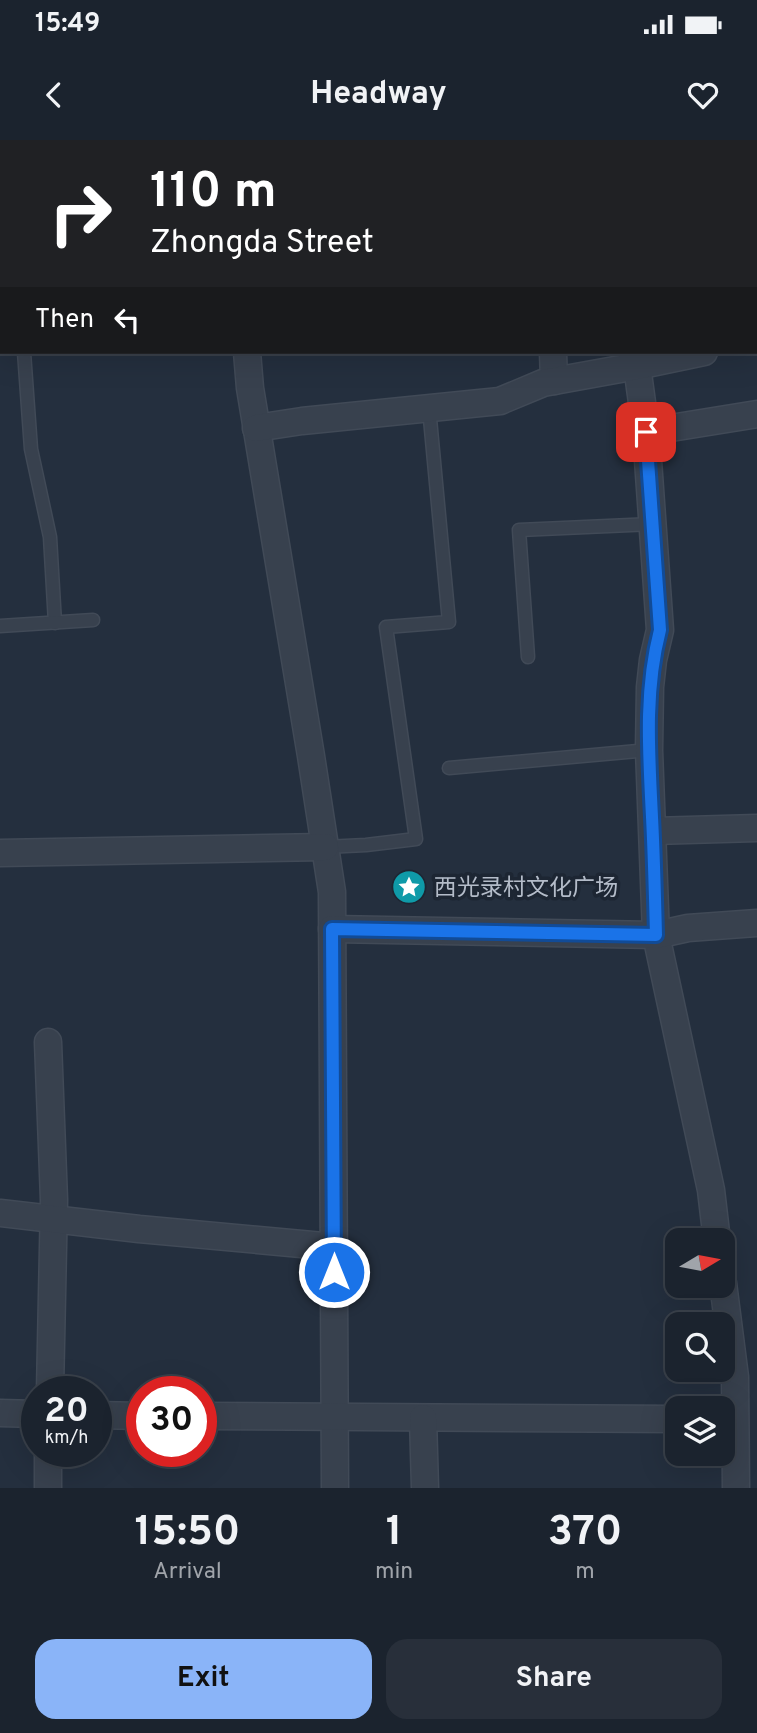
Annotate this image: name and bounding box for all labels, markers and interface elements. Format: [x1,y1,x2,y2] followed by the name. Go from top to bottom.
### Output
[35,8,100,41] text: 15:49
[310,75,447,115] text: Headway
[35,76,73,114] icon: back
[684,76,722,114] icon: heart
[150,163,277,225] text: 110 m
[35,168,126,259] icon: right
[150,224,374,264] text: Zhongda Street
[108,301,146,339] icon: left
[35,304,94,337] text: Then
[616,402,676,462] pin
[627,413,665,451] icon: arrive
[390,868,428,906] place icon: 西光录村文化广场
[434,875,618,904] place label: 西光录村文化广场
[665,1228,735,1298] north arrow
[665,1228,735,1466] map controls
[297,1235,371,1309] position arrow
[665,1312,735,1382] button: search
[126,1376,217,1467] speed limit sign: 30
[44,1390,89,1434] text: 20
[665,1396,735,1466] button: layers
[45,1427,88,1450] text: km/h
[135,1507,240,1560] text: 15:50
[386,1507,402,1560] text: 1
[548,1507,622,1560] text: 370
[153,1558,222,1587] text: Arrival
[375,1558,413,1587] text: min
[575,1558,595,1587] text: m
[35,1639,372,1719] button: Exit
[386,1639,722,1719] button: Share

